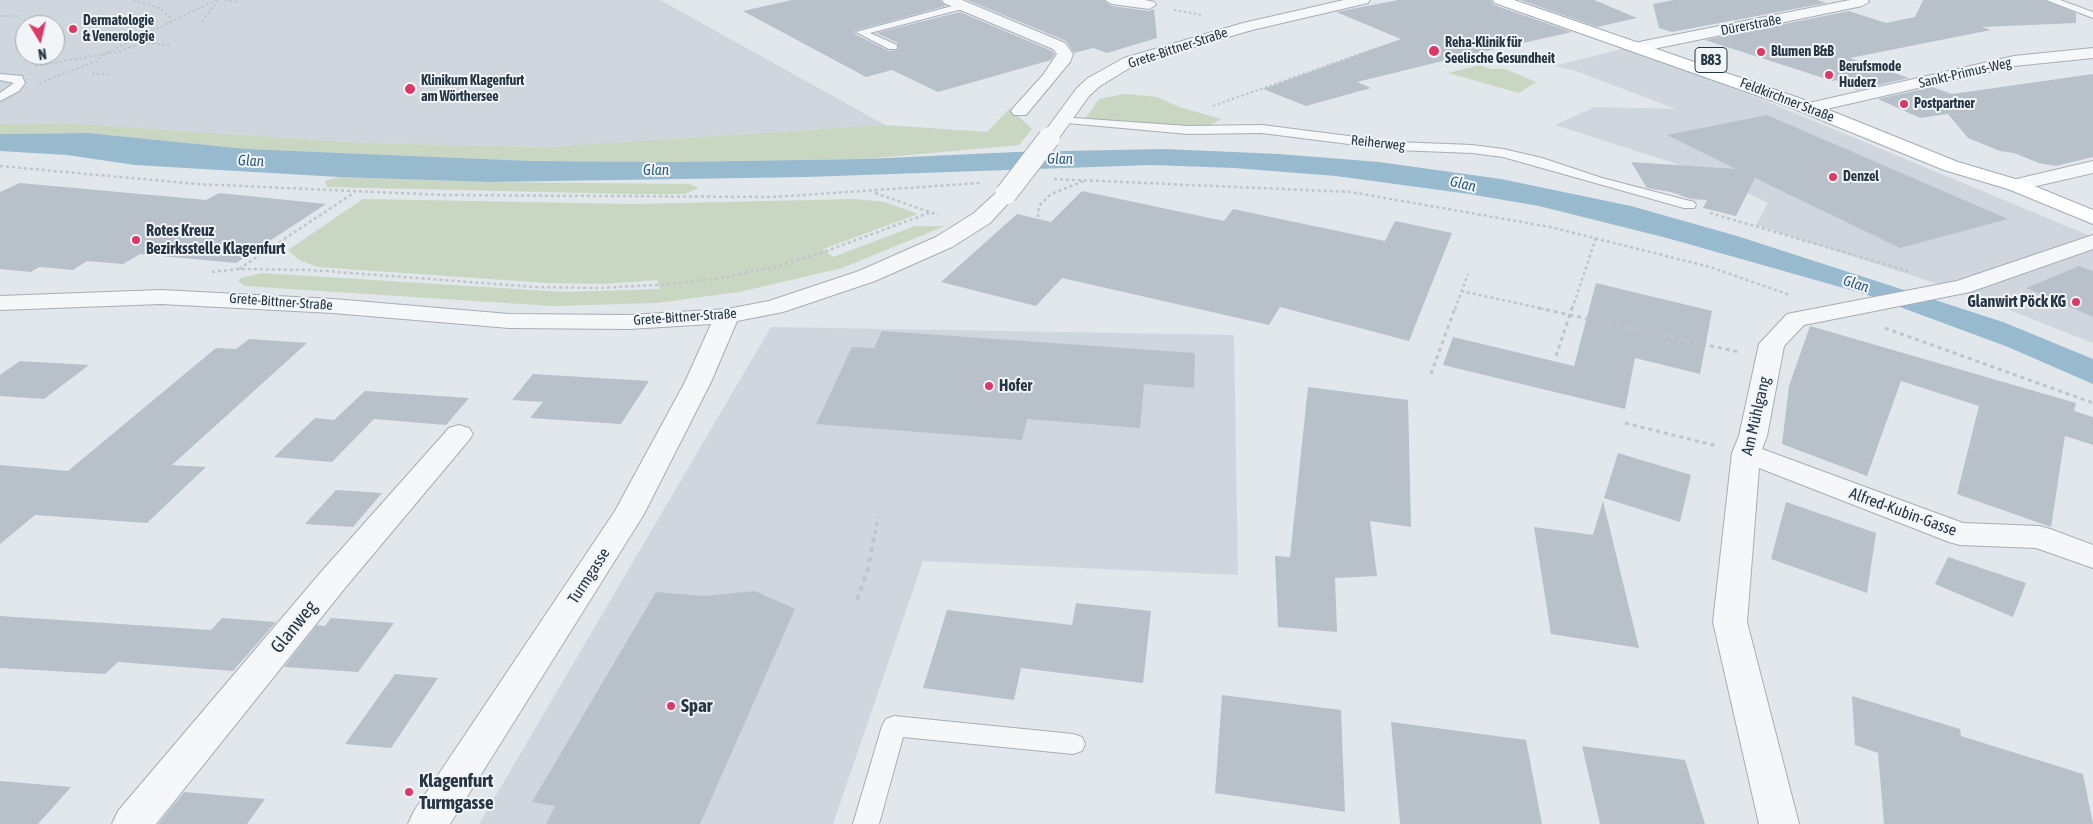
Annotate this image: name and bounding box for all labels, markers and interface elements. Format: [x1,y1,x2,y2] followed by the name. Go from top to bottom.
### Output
[1719,11,1783,39] street label: Dürerstraße
[83,13,155,46] place label: Dermatologie & Venerologie
[15,15,65,65] north arrow
[67,23,79,35] marker: Dermatologie & Venerologie
[1126,24,1230,72] street label: Grete-Bittner-Straße
[1445,35,1555,68] place label: Reha-Klinik für Seelische Gesundheit
[1427,44,1441,58] marker: Reha-Klinik für Seelische Gesundheit
[1771,44,1834,60] place label: Blumen B&B
[37,45,48,62] text: N
[1755,46,1767,58] marker: Blumen B&B
[1695,48,1727,72] road number: B83
[1917,54,2013,92] street label: Sankt-Primus-Weg
[1839,59,1901,92] place label: Berufsmode Huderz
[1823,69,1835,81] marker: Berufsmode Huderz
[421,73,524,105] place label: Klinikum Klagenfurt am Wörthersee
[1738,74,1836,126] street label: Feldkirchner Straße
[403,82,417,96] marker: Klinikum Klagenfurt am Wörthersee
[1914,96,1975,112] place label: Postpartner
[1898,98,1910,110] marker: Postpartner
[1350,132,1406,154] street label: Reiherweg
[1047,150,1073,168] water label: Glan
[238,152,264,170] water label: Glan
[643,161,669,179] water label: Glan
[1843,169,1879,185] place label: Denzel
[1827,171,1839,183] marker: Denzel
[1448,172,1478,196] water label: Glan
[146,221,285,259] place label: Rotes Kreuz Bezirksstelle Klagenfurt
[130,234,142,246] marker: Rotes Kreuz Bezirksstelle Klagenfurt
[1841,272,1871,296] water label: Glan
[229,290,333,314] street label: Grete-Bittner-Straße
[1967,292,2066,312] place label: Glanwirt Pöck KG
[2070,296,2082,308] marker: Glanwirt Pöck KG
[633,305,737,329] street label: Grete-Bittner-Straße
[1738,375,1774,457] street label: Am Mühlgang
[999,376,1032,396] place label: Hofer
[983,380,995,392] marker: Hofer
[1847,484,1959,540] street label: Alfred-Kubin-Gasse
[564,544,614,608] street label: Turmgasse
[266,596,322,658] street label: Glanweg
[681,695,712,717] place label: Spar
[665,700,677,712] marker: Spar
[419,770,494,814] place label: Klagenfurt Turmgasse
[403,786,415,798] marker: Klagenfurt Turmgasse

